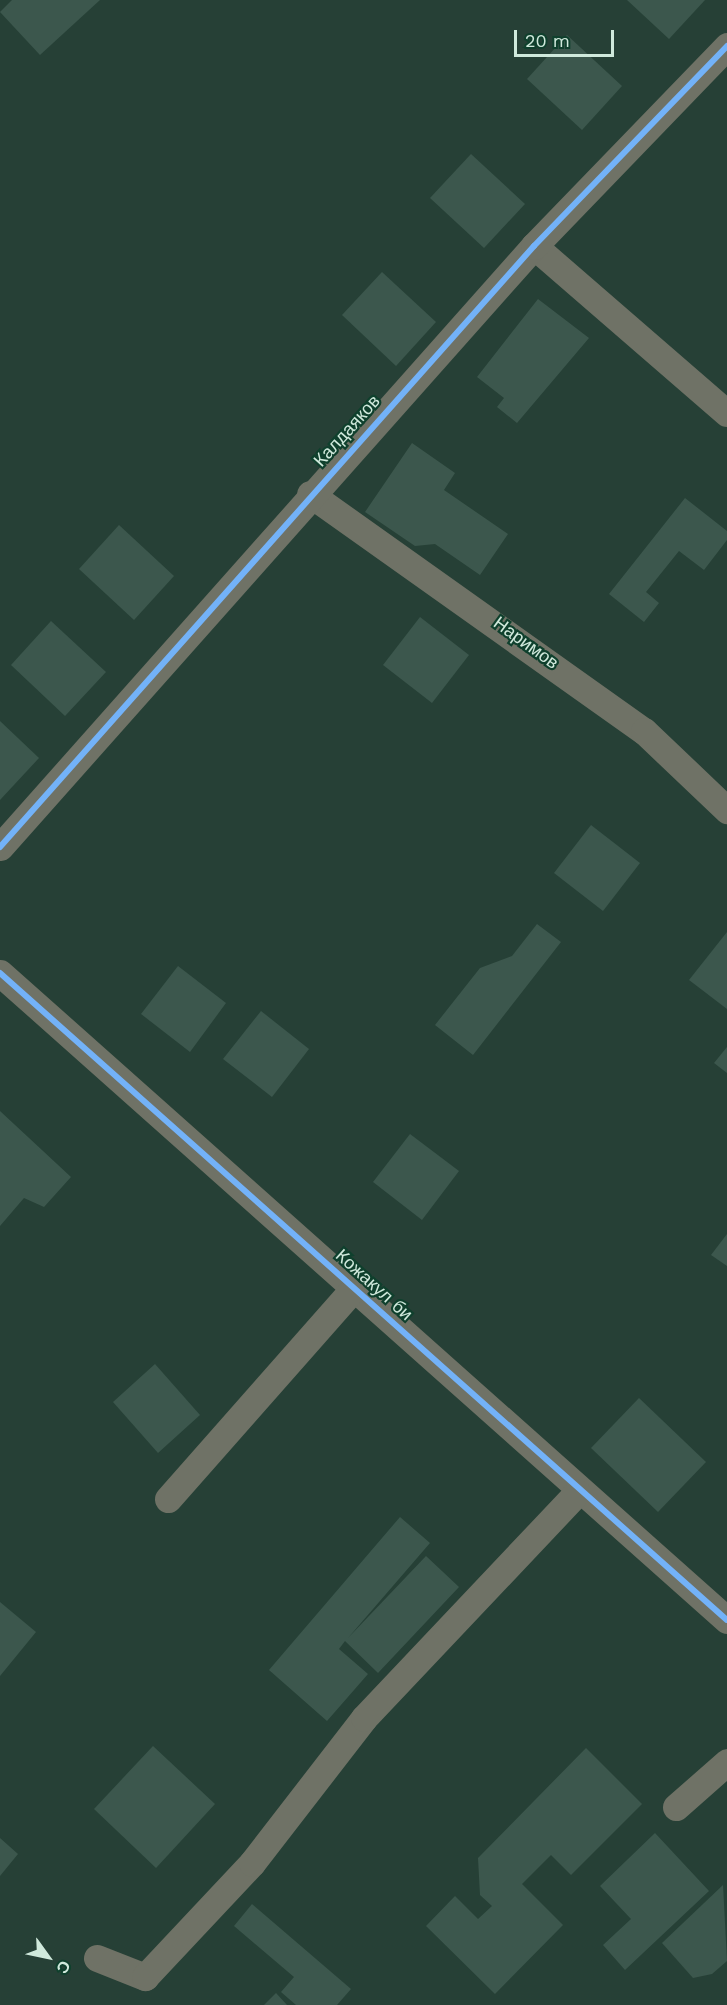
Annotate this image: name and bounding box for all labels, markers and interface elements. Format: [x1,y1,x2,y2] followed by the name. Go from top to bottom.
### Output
[517,18,618,56] scale bar
[525,30,570,51] text: 20 m
[309,391,385,471] street label: Калдаяков
[489,612,563,674] street label: Наримов
[331,1245,417,1325] street label: Кожакул би
[18,1927,78,1987] north arrow
[52,1957,75,1977] text: С

